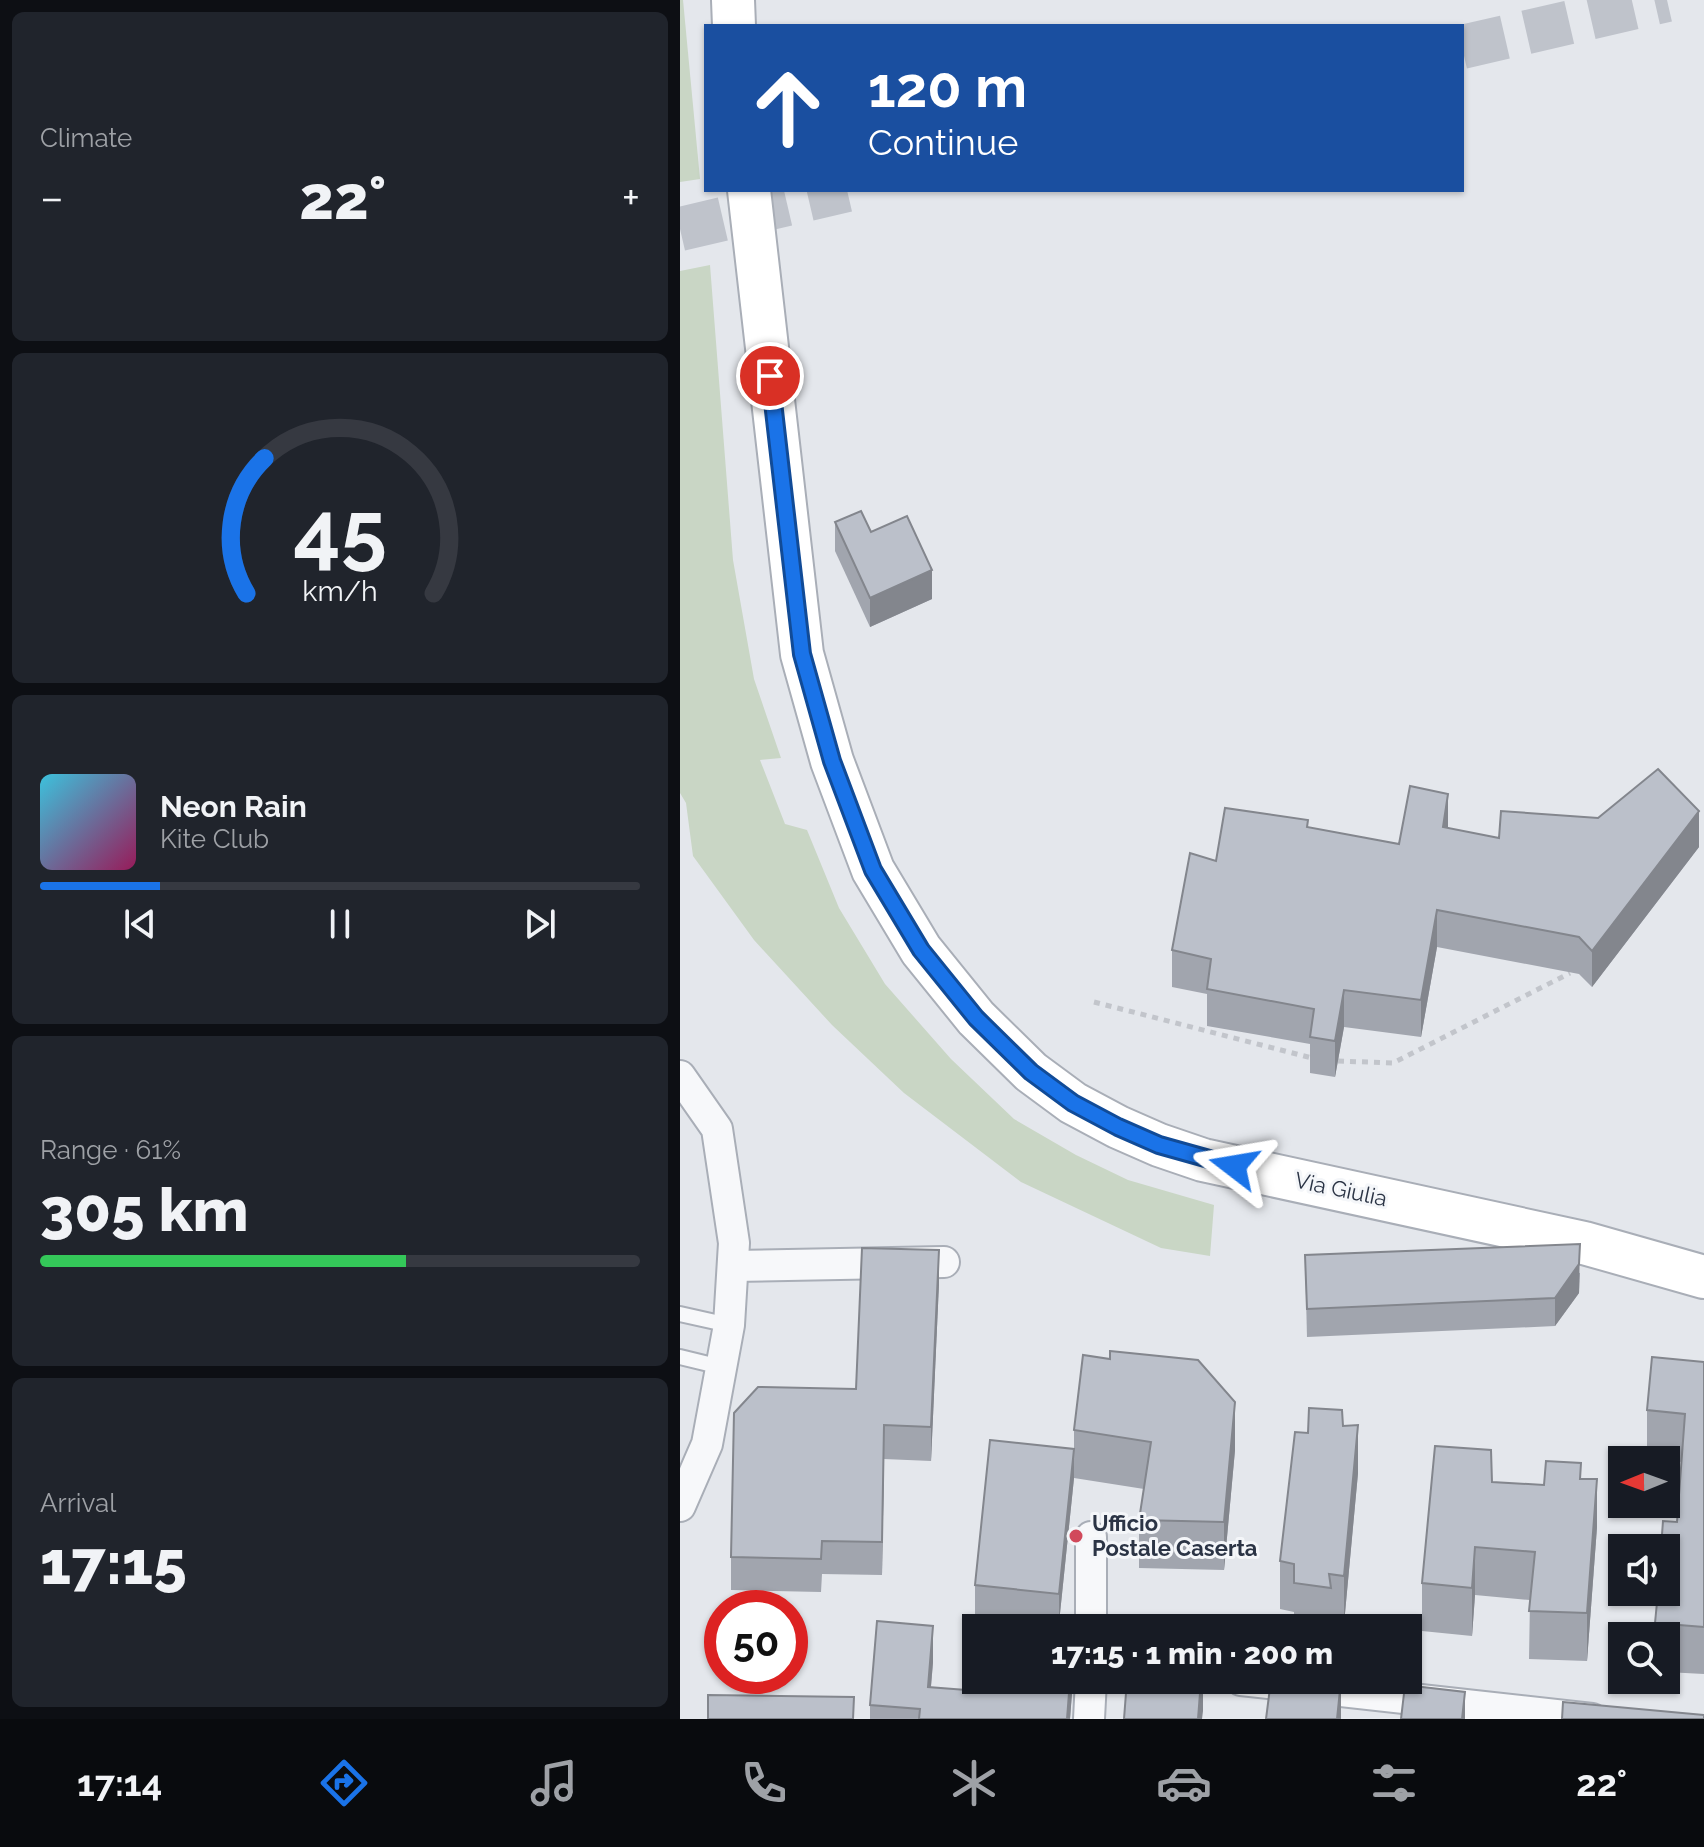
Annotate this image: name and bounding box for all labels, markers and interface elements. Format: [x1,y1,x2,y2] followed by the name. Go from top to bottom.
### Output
[868,54,1027,120] text: 120 m
[736,56,840,160] icon: ahead
[868,121,1018,163] text: Continue
[40,123,132,153] text: Climate
[299,163,386,233] text: 22°
[40,172,64,223] text: −
[622,172,640,223] text: +
[736,342,804,410] pin
[748,354,792,398] icon: arrive
[293,482,387,579] text: 45
[302,574,378,608] text: km/h
[160,789,307,824] text: Neon Rain
[160,824,269,854] text: Kite Club
[118,902,162,946] icon: previous
[318,902,362,946] icon: pause
[518,902,562,946] icon: next
[1192,1124,1276,1208] position arrow
[40,1135,181,1165] text: Range · 61%
[1292,1167,1390,1211] street label: Via Giulia
[40,1175,249,1245] text: 305 km
[1608,1446,1680,1518] north arrow
[1608,1446,1680,1694] map controls
[40,1488,116,1518] text: Arrival
[1092,1510,1257,1561] place label: Ufficio Postale Caserta
[1067,1527,1085,1545] marker: Ufficio Postale Caserta
[40,1528,187,1598] text: 17:15
[1608,1534,1680,1606] button: sound
[704,1590,808,1694] speed limit sign: 50
[1608,1622,1680,1694] button: search
[1051,1636,1333,1671] text: 17:15 · 1 min · 200 m
[316,1755,372,1811] icon: directions
[526,1755,582,1811] icon: music
[736,1755,792,1811] icon: phone
[946,1755,1002,1811] icon: climate
[1156,1755,1212,1811] icon: car
[1366,1755,1422,1811] icon: filters
[77,1762,162,1804] text: 17:14
[1576,1762,1627,1804] text: 22°

